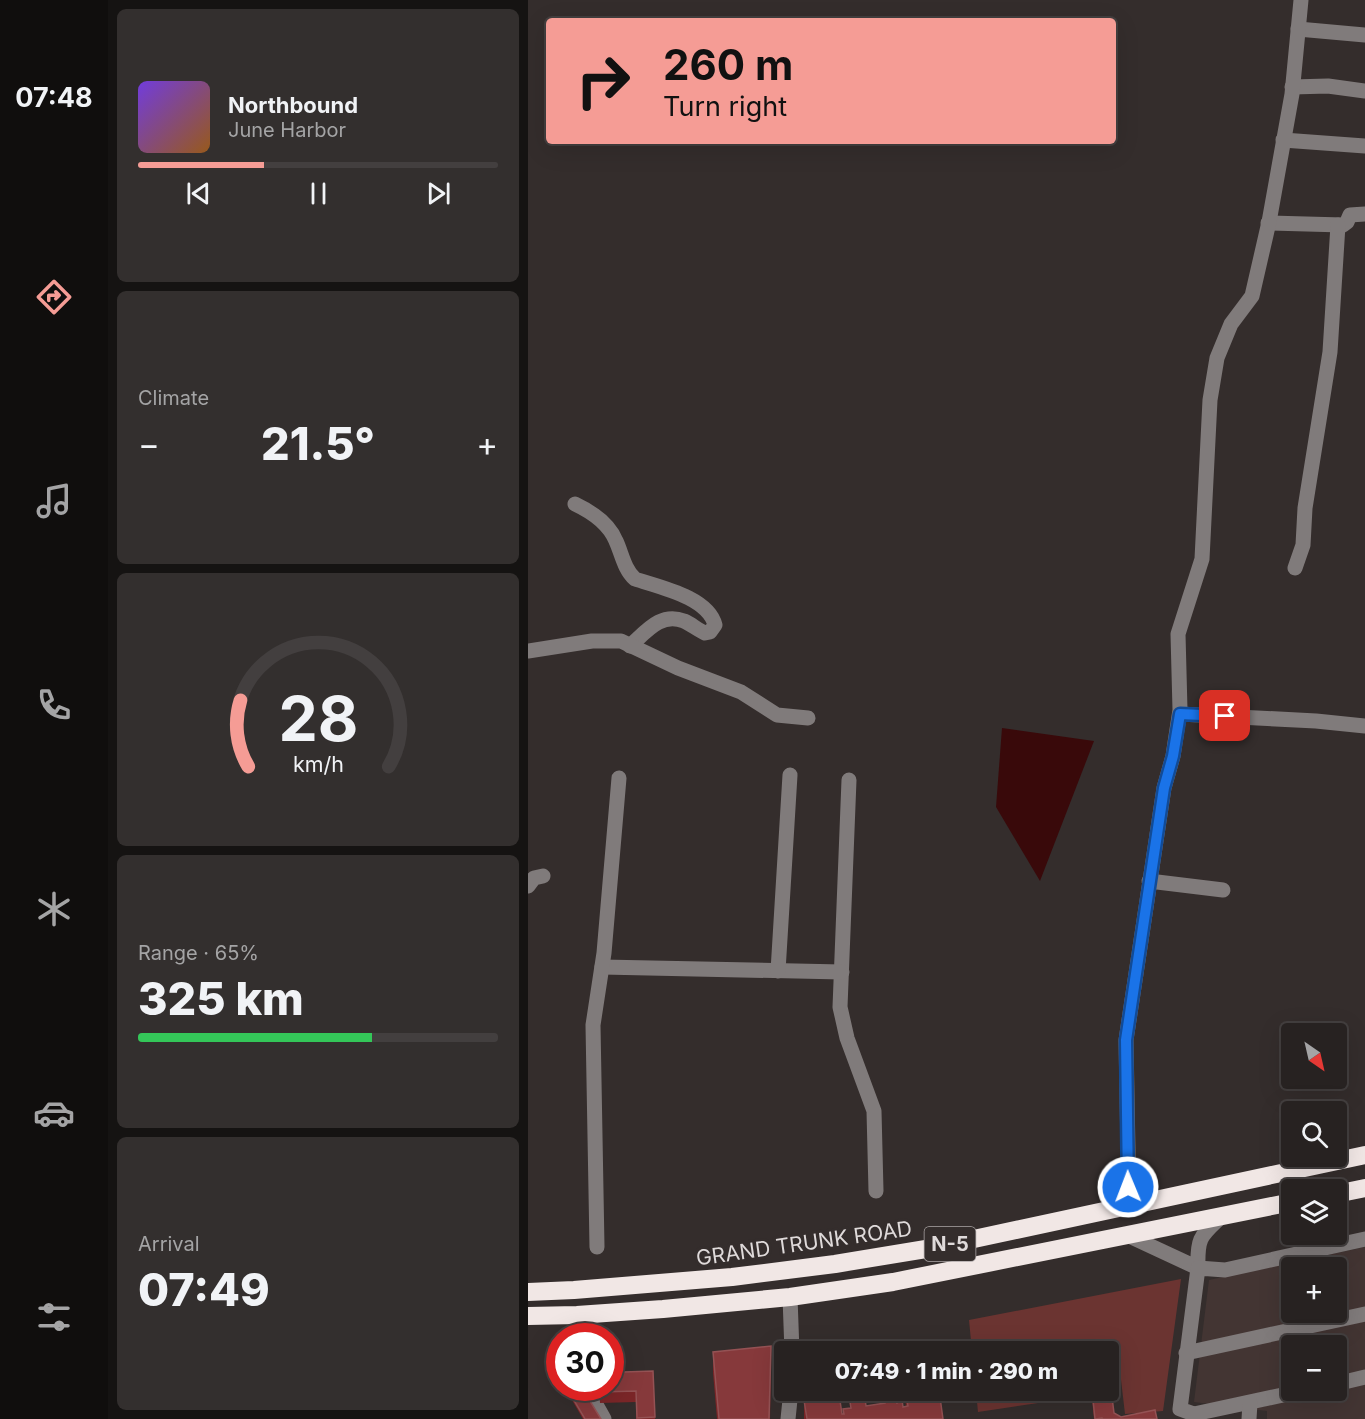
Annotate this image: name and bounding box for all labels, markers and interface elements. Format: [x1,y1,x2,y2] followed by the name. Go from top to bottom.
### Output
[663,39,793,90] text: 260 m
[564,42,642,120] icon: right
[15,81,93,114] text: 07:48
[663,90,787,123] text: Turn right
[228,92,358,118] text: Northbound
[228,118,346,142] text: June Harbor
[182,177,215,210] icon: previous
[302,177,335,210] icon: pause
[422,177,455,210] icon: next
[33,276,75,318] icon: directions
[138,386,209,410] text: Climate
[261,416,375,471] text: 21.5°
[138,424,160,464] text: −
[476,424,498,464] text: +
[33,480,75,522] icon: music
[278,681,358,756] text: 28
[33,684,75,726] icon: phone
[1199,690,1250,741] pin
[1208,699,1241,732] icon: arrive
[293,751,343,777] text: km/h
[33,888,75,930] icon: climate
[138,941,259,965] text: Range · 65%
[138,971,304,1026] text: 325 km
[1281,1023,1347,1089] north arrow
[1281,1023,1347,1401] map controls
[33,1092,75,1134] icon: car
[1281,1101,1347,1167] button: search
[1096,1155,1160,1219] position arrow
[1281,1179,1347,1245] button: layers
[695,1215,913,1271] street label: GRAND TRUNK ROAD
[924,1227,976,1261] road number: N-5
[138,1232,200,1256] text: Arrival
[1281,1257,1347,1323] button: +
[138,1262,270,1317] text: 07:49
[33,1296,75,1338] icon: filters
[546,1323,624,1401] speed limit sign: 30
[1281,1335,1347,1401] button: −
[835,1358,1058,1384] text: 07:49 · 1 min · 290 m

